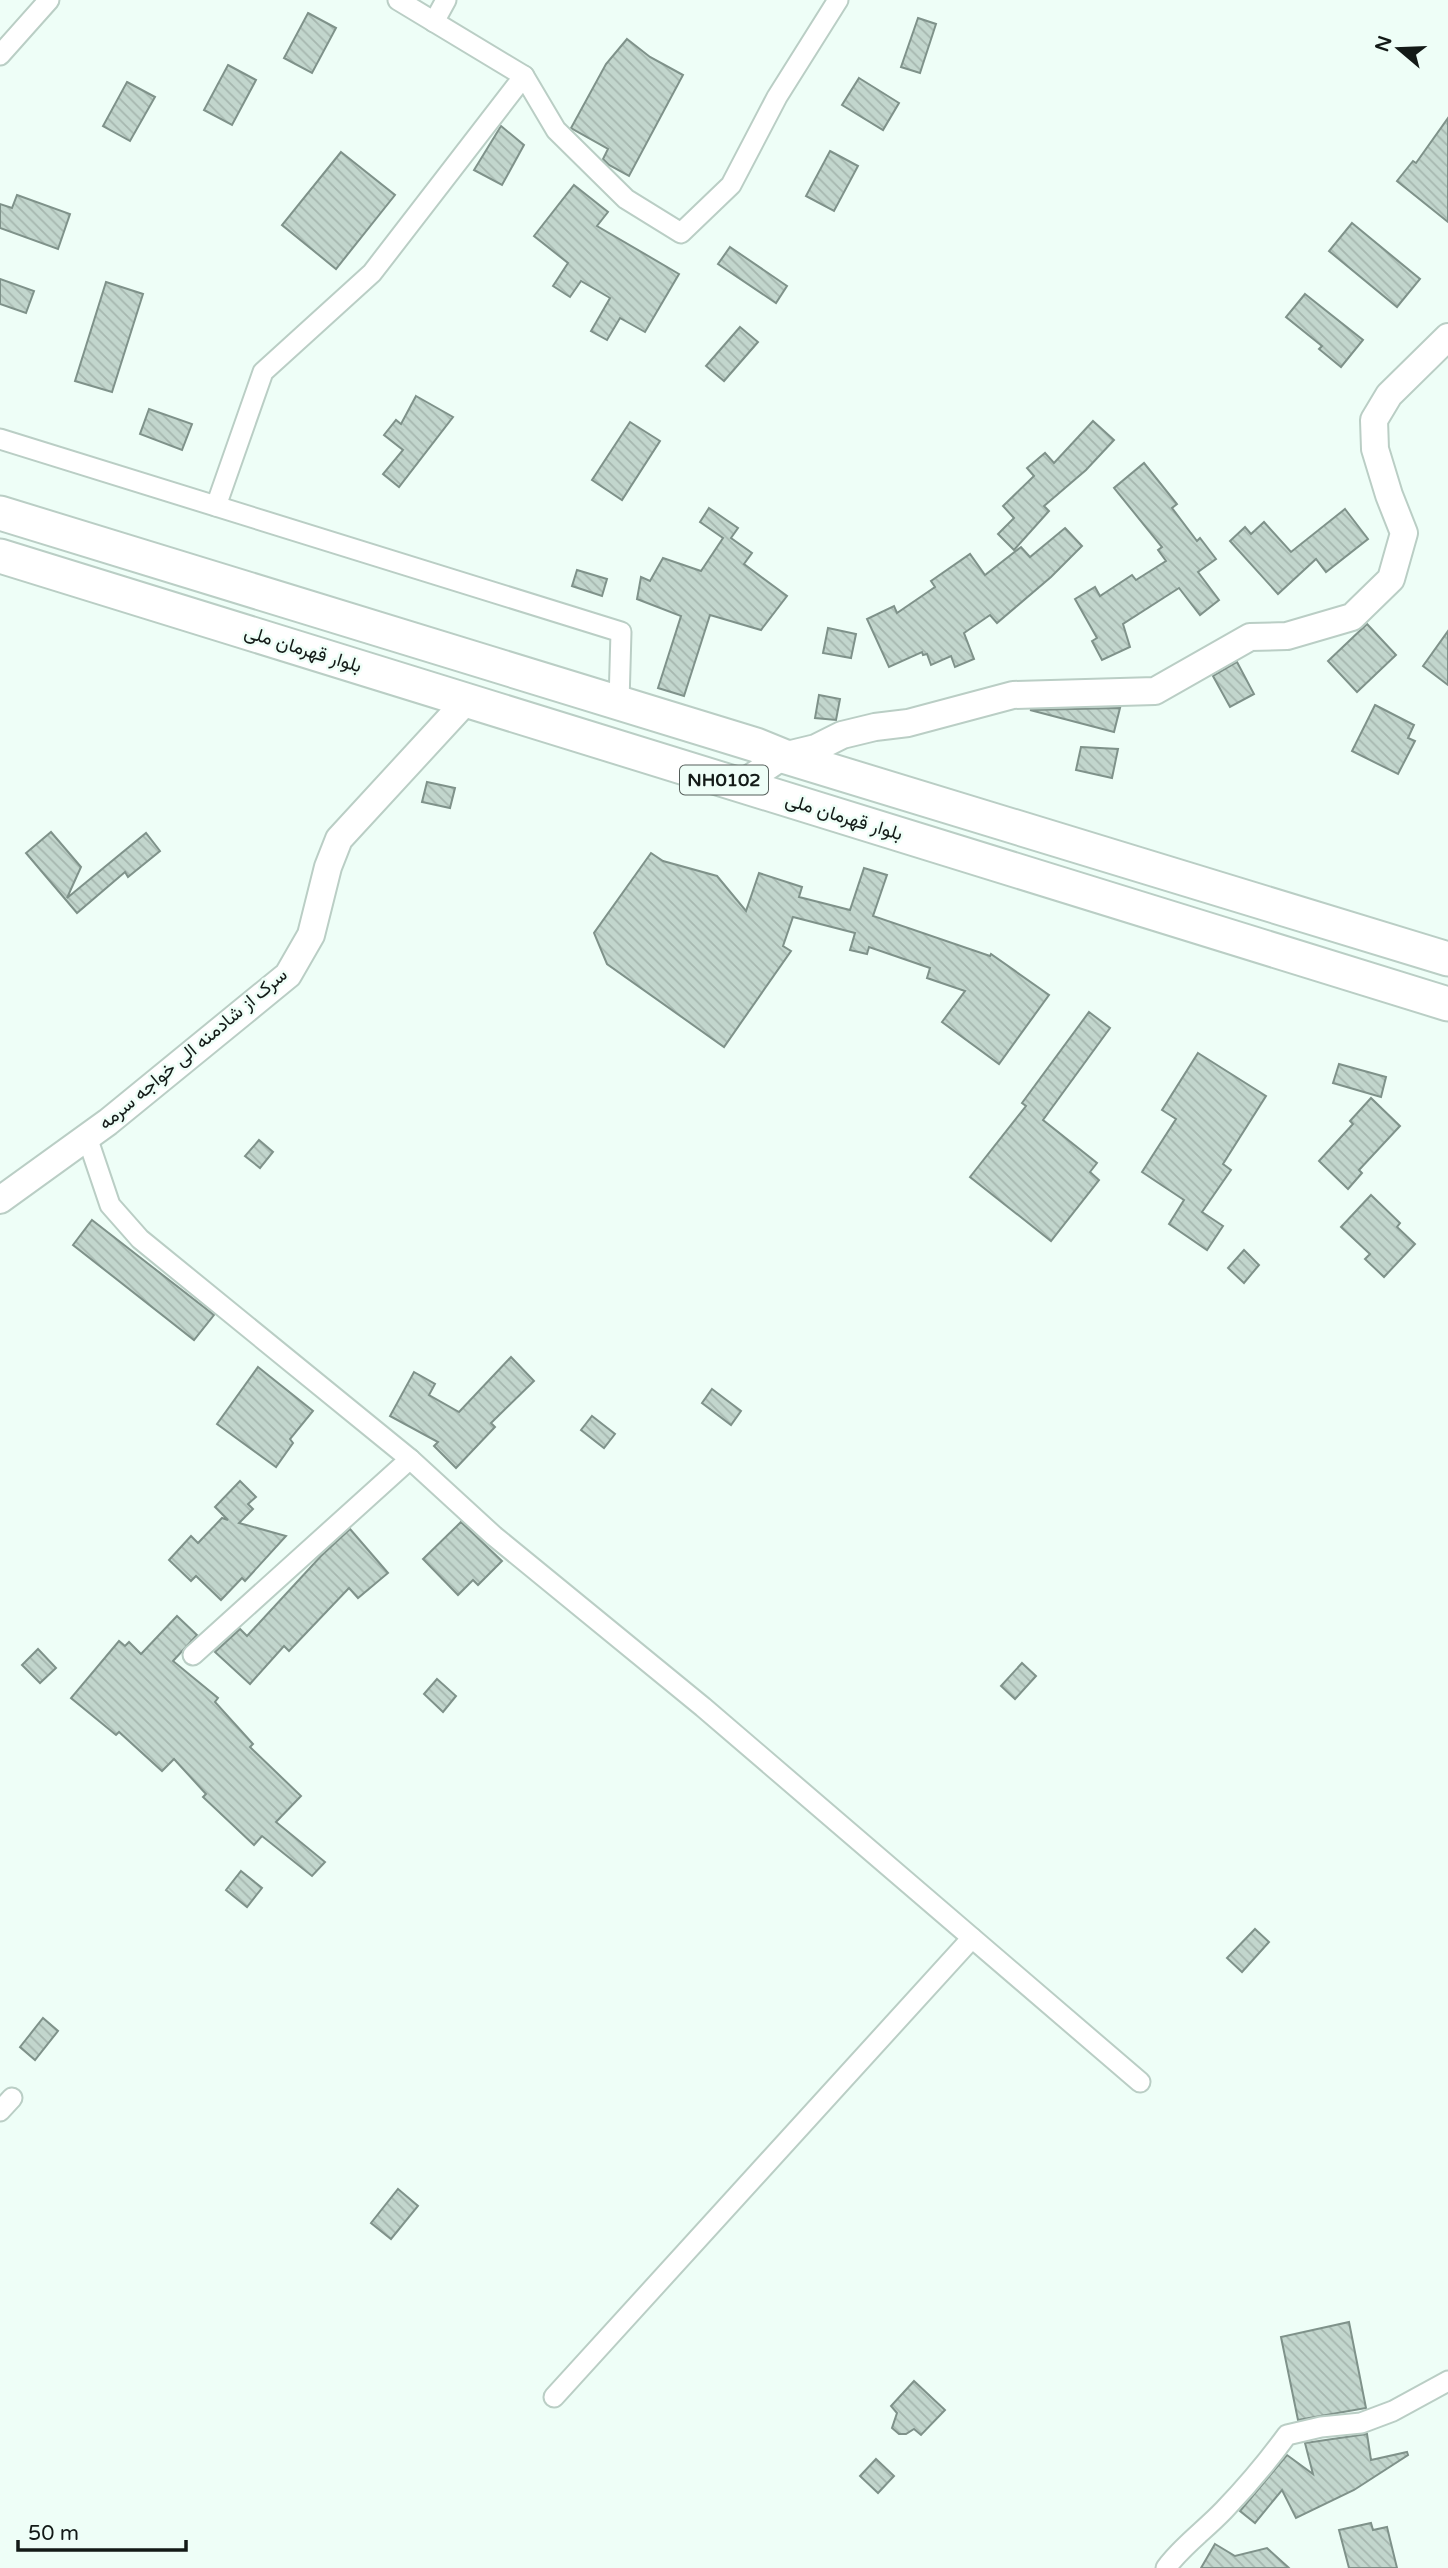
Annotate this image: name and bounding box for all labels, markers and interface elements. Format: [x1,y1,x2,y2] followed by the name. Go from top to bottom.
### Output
[1364,14,1434,84] north arrow
[1371,33,1397,55] text: N
[242,621,364,677] street label: بلوار قهرمان ملی
[680,766,768,794] road number: NH0102
[783,789,905,845] street label: بلوار قهرمان ملی
[94,964,292,1134] street label: سرک از شادمنه الی خواجه سرمه
[18,2508,186,2552] scale bar
[28,2521,79,2546] text: 50 m

